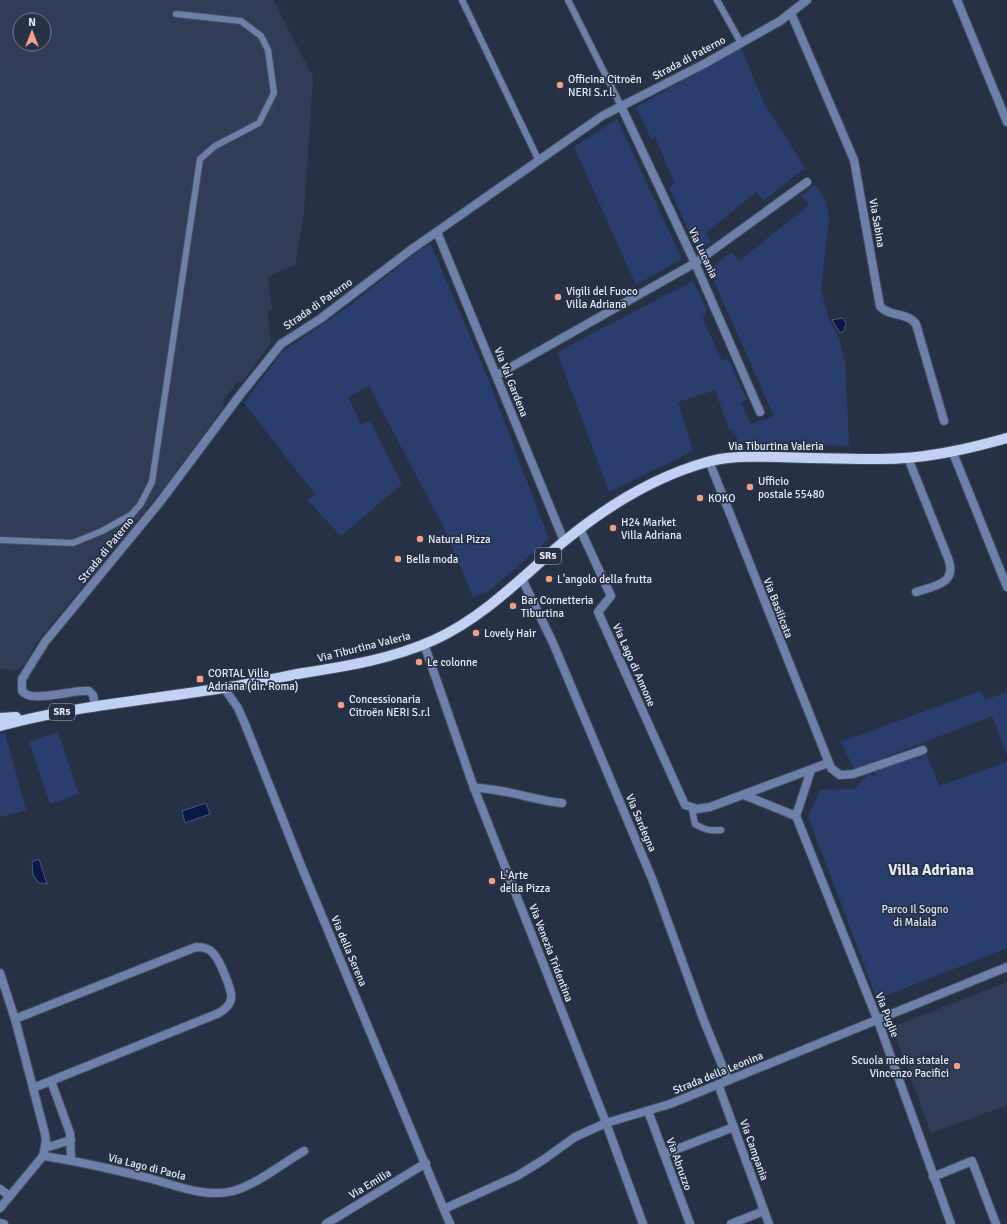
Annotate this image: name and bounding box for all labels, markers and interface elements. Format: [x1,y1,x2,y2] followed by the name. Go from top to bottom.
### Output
[12,12,52,52] north arrow
[28,16,36,29] text: N
[650,33,728,83] street label: Strada di Paterno
[568,73,642,99] place label: Officina Citroën NERI S.r.l.
[555,80,565,90] marker: Officina Citroën NERI S.r.l.
[866,198,888,249] street label: Via Sabina
[686,226,720,281] street label: Via Lucania
[281,275,355,333] street label: Strada di Paterno
[566,285,638,311] place label: Vigili del Fuoco Villa Adriana
[553,292,563,302] marker: Vigili del Fuoco Villa Adriana
[491,345,531,419] street label: Via Val Gardena
[728,440,824,453] street label: Via Tiburtina Valeria
[758,475,825,501] place label: Ufficio postale 55480
[745,482,755,492] marker: Ufficio postale 55480
[708,492,735,505] place label: KOKO
[695,493,705,503] marker: KOKO
[75,514,137,586] street label: Strada di Paterno
[621,516,682,542] place label: H24 Market Villa Adriana
[608,523,618,533] marker: H24 Market Villa Adriana
[428,533,491,546] place label: Natural Pizza
[415,534,425,544] marker: Natural Pizza
[535,548,561,564] road number: SR5
[406,553,459,566] place label: Bella moda
[393,554,403,564] marker: Bella moda
[557,573,653,586] place label: L'angolo della frutta
[544,574,554,584] marker: L'angolo della frutta
[761,576,796,640] street label: Via Basilicata
[521,594,594,620] place label: Bar Cornetteria Tiburtina
[508,601,518,611] marker: Bar Cornetteria Tiburtina
[610,621,658,709] street label: Via Lago di Annone
[484,627,536,640] place label: Lovely Hair
[471,628,481,638] marker: Lovely Hair
[316,629,412,665] street label: Via Tiburtina Valeria
[427,656,478,669] place label: Le colonne
[414,657,424,667] marker: Le colonne
[208,667,299,693] place label: CORTAL Villa Adriana (dir. Roma)
[195,674,205,684] marker: CORTAL Villa Adriana (dir. Roma)
[349,693,430,719] place label: Concessionaria Citroën NERI S.r.l
[336,700,346,710] marker: Concessionaria Citroën NERI S.r.l
[49,704,75,720] road number: SR5
[623,792,659,854] street label: Via Sardegna
[888,861,974,879] district label: Villa Adriana
[500,869,551,895] place label: L'Arte della Pizza
[487,876,497,886] marker: L'Arte della Pizza
[526,902,576,1004] street label: Via Venezia Tridentina
[882,903,949,929] park label: Parco Il Sogno di Malala
[328,914,370,989] street label: Via della Serena
[873,991,901,1039] street label: Via Puglie
[671,1049,765,1097] street label: Strada della Leonina
[852,1054,949,1080] place label: Scuola media statale Vincenzo Pacifici
[952,1061,962,1071] marker: Scuola media statale Vincenzo Pacifici
[737,1118,771,1183] street label: Via Campania
[663,1136,695,1192] street label: Via Abruzzo
[107,1151,188,1183] street label: Via Lago di Paola
[347,1166,394,1202] street label: Via Emilia

